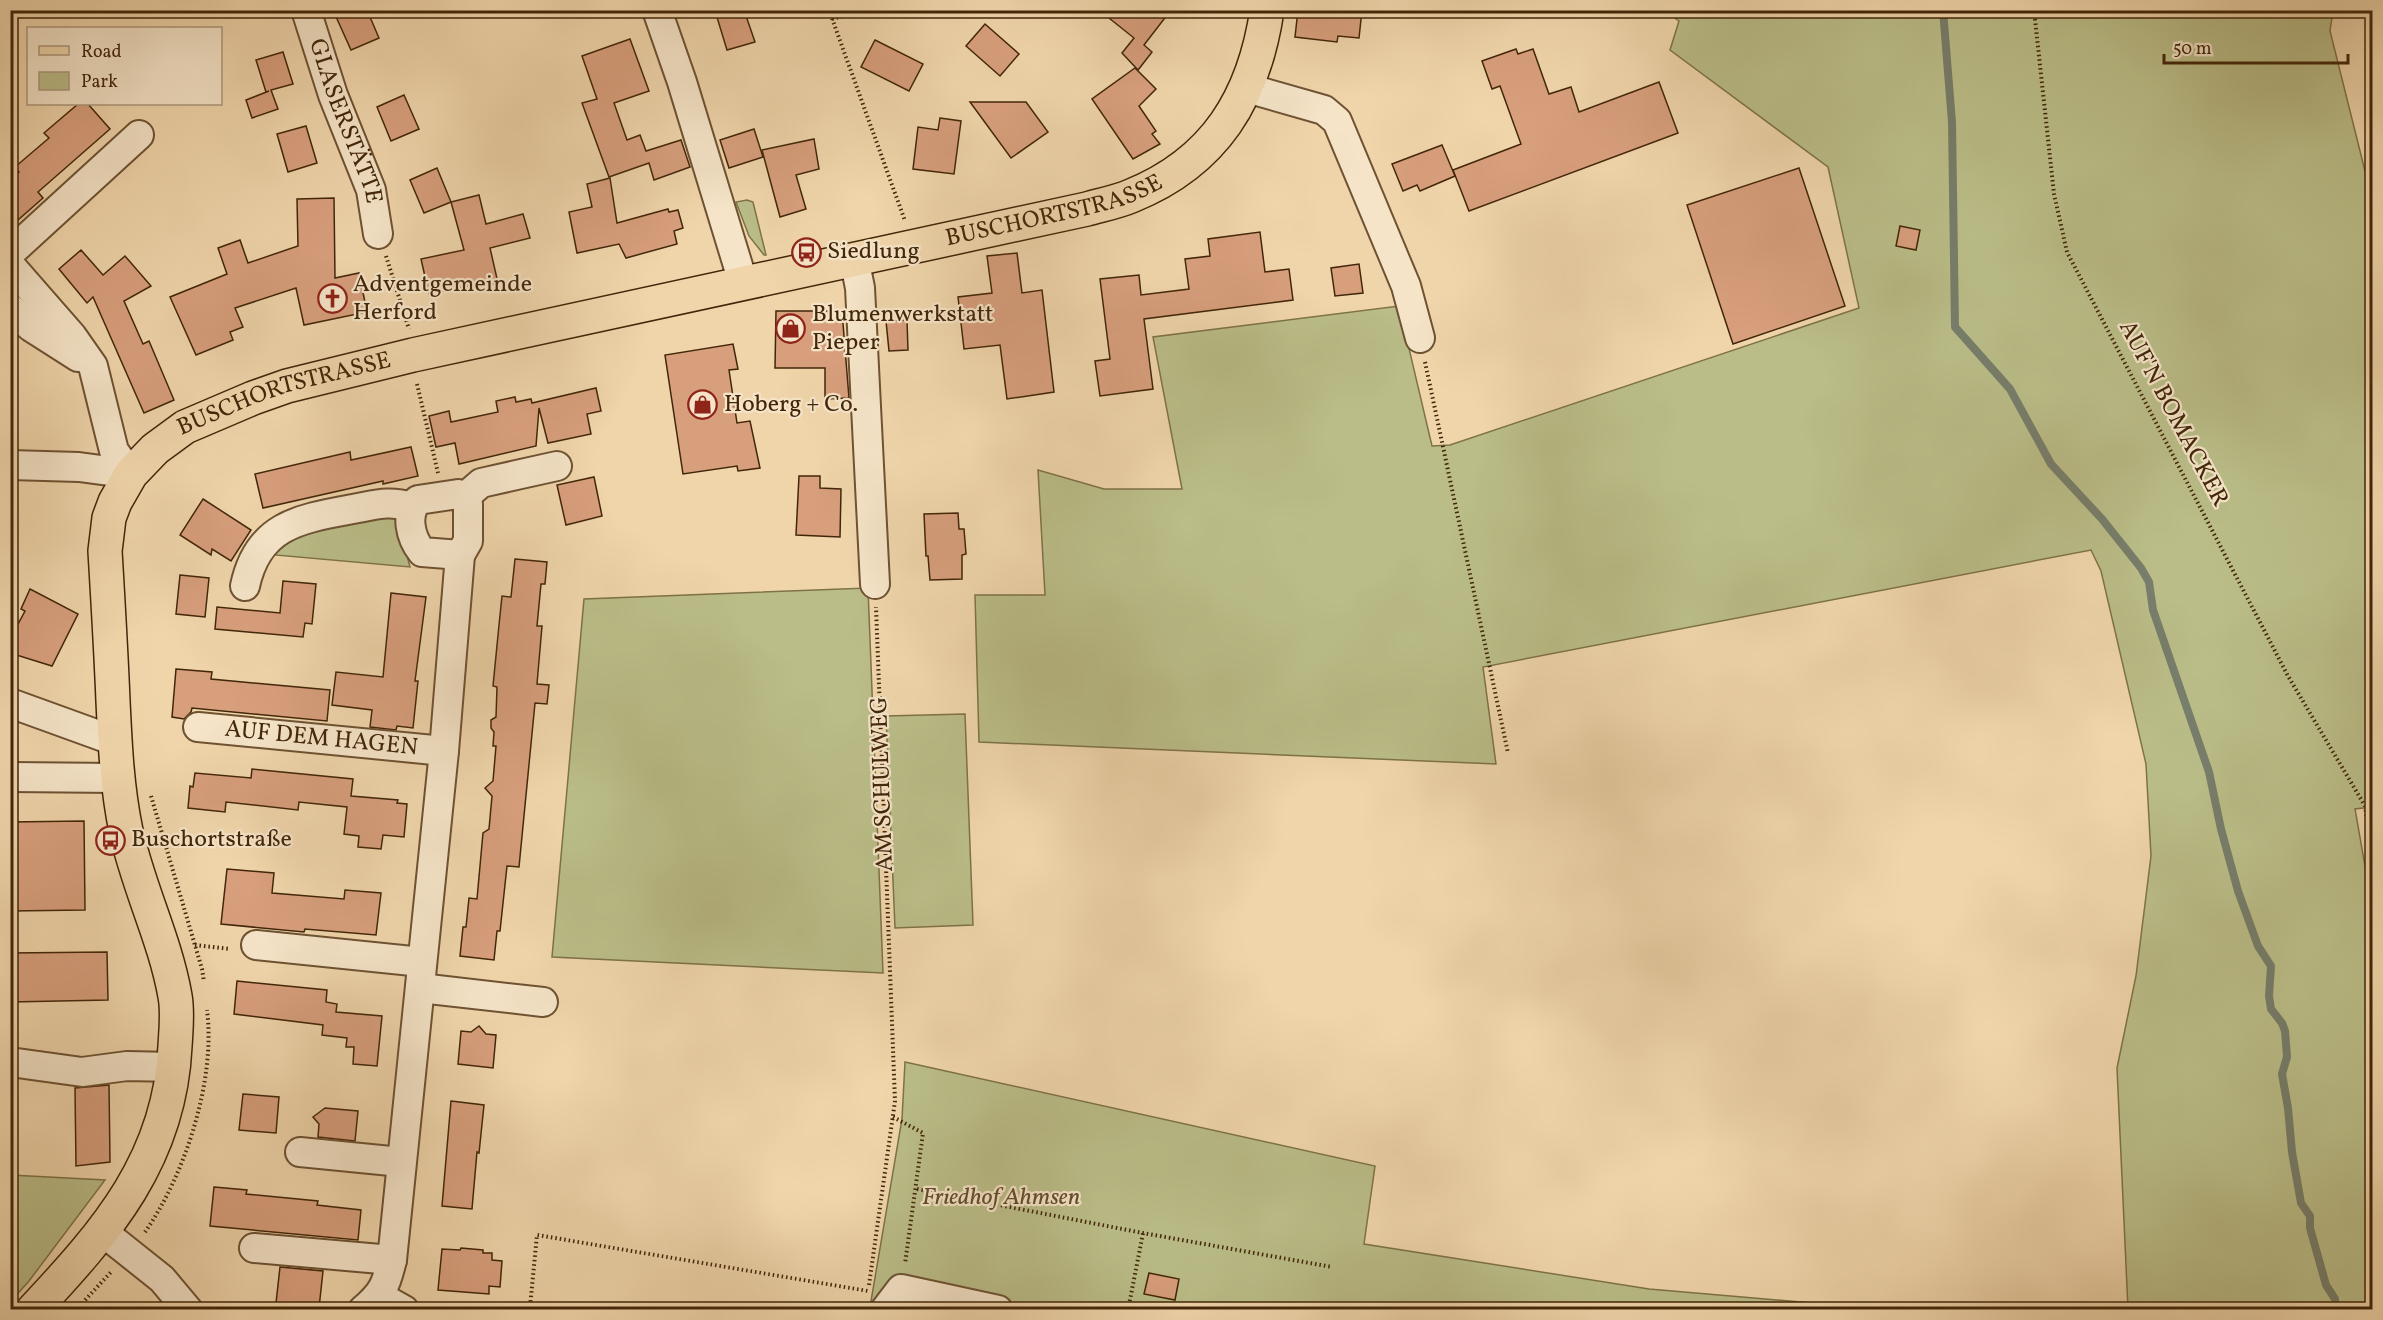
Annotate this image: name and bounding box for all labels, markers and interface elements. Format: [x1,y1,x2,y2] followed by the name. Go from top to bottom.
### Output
[27,27,222,105] legend
[2164,27,2348,65] scale bar
[299,34,390,206] street label: GLASERSTÄTTE
[2173,37,2212,62] text: 50 m
[81,40,122,65] text: Road
[81,70,118,95] text: Park
[942,167,1169,256] street label: BUSCHORTSTRASSE
[827,235,920,269] place label: Siedlung
[790,236,822,268] bus stop icon: Siedlung
[353,268,532,330] place label: Adventgemeinde Herford
[316,283,348,315] church icon: Adventgemeinde Herford
[812,298,993,360] place label: Blumenwerkstatt Pieper
[775,313,807,345] shop icon: Blumenwerkstatt Pieper
[2109,315,2237,513] street label: AUF'N BOMACKER
[172,344,395,445] street label: BUSCHORTSTRASSE
[724,388,858,422] place label: Hoberg + Co.
[687,389,719,421] shop icon: Hoberg + Co.
[863,696,903,872] street label: AM SCHULWEG
[223,713,420,765] street label: AUF DEM HAGEN
[131,823,292,857] place label: Buschortstraße
[94,824,126,856] bus stop icon: Buschortstraße
[922,1181,1080,1215] park label: Friedhof Ahmsen

